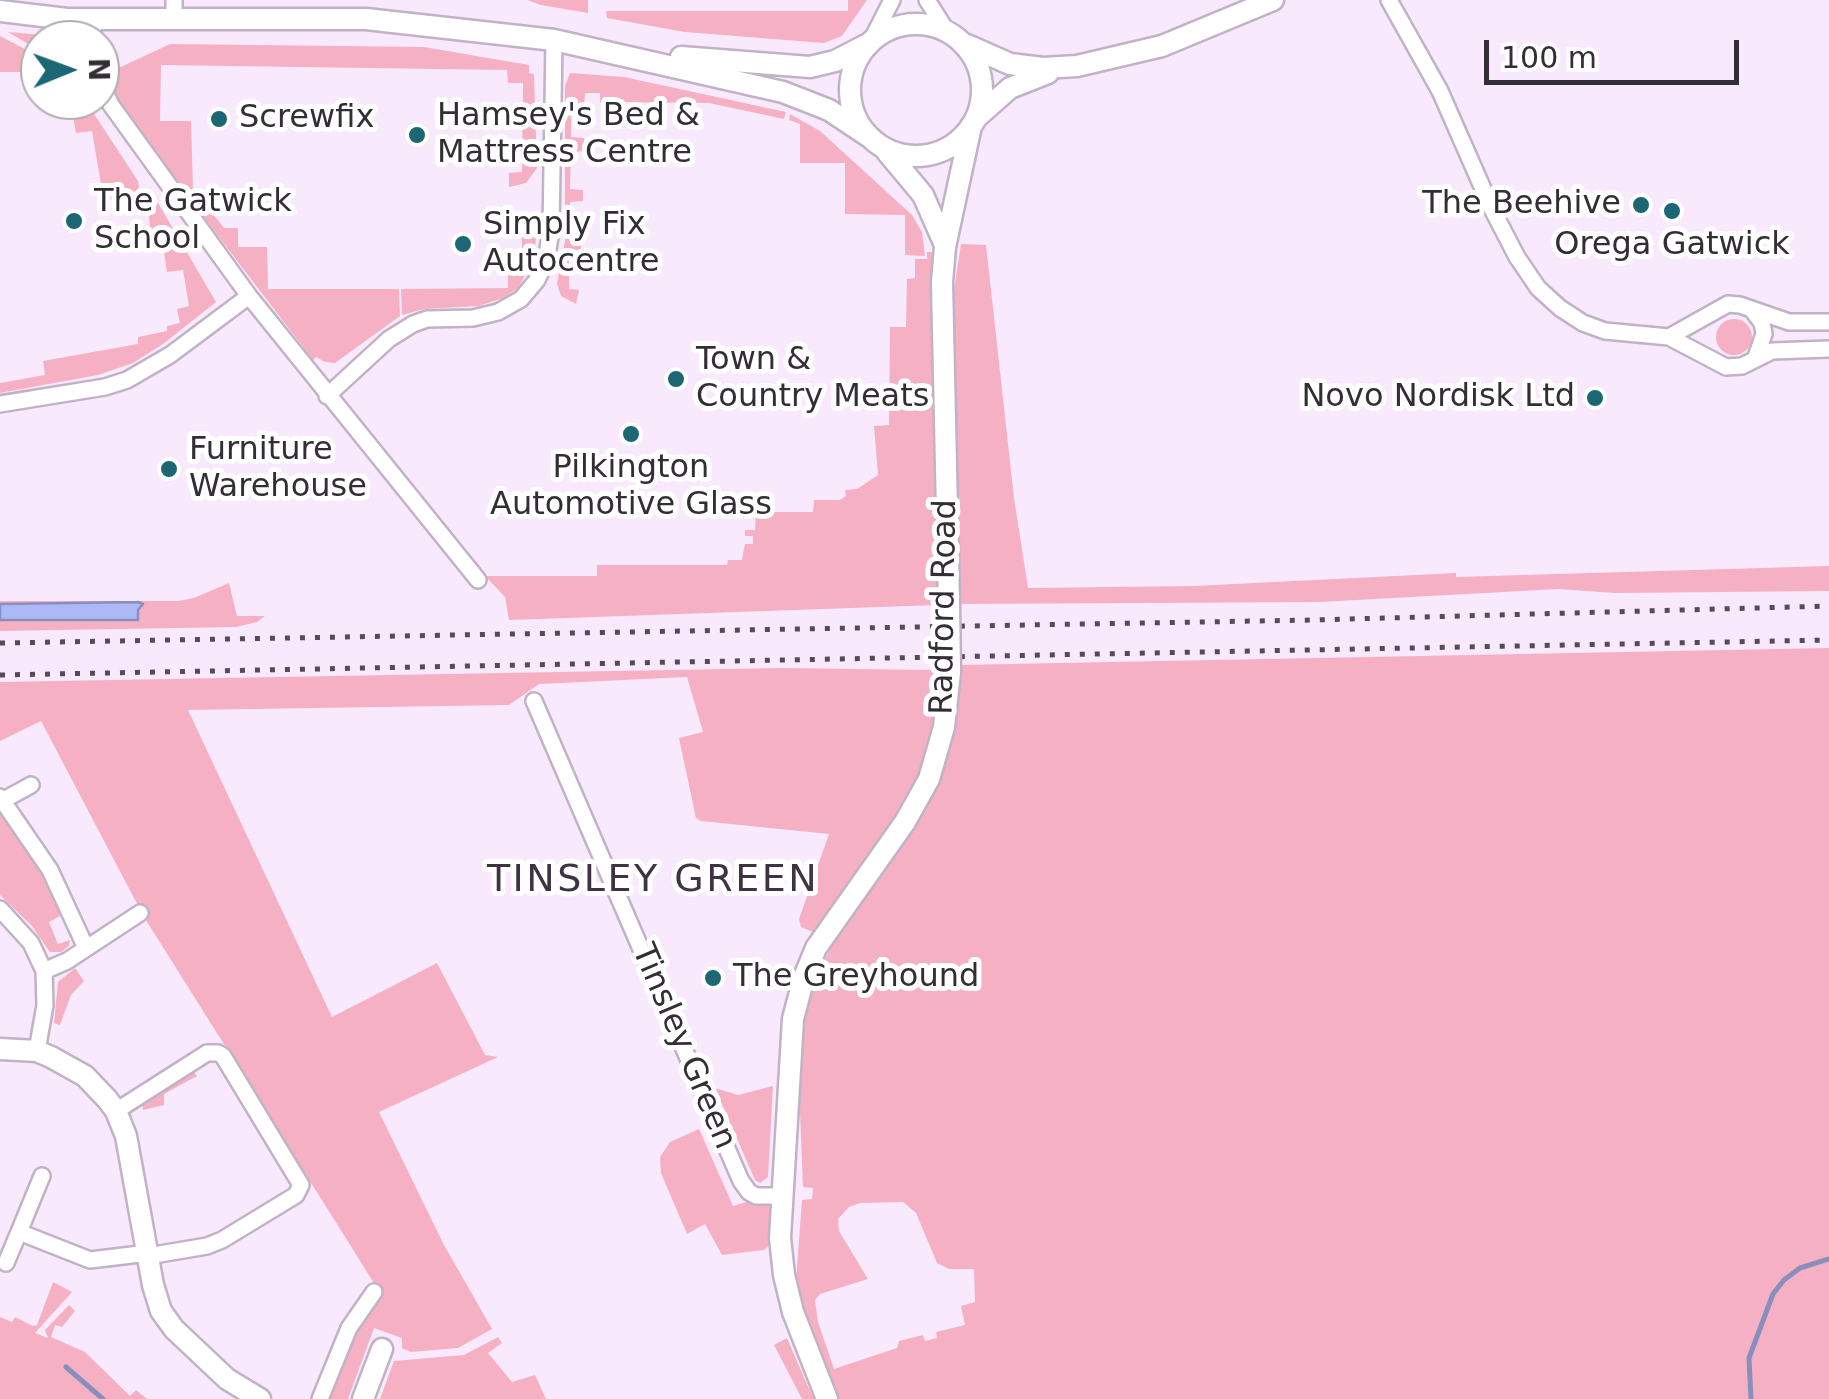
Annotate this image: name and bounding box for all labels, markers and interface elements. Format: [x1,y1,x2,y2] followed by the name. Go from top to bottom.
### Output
[20,20,120,120] north arrow
[1489,20,1744,82] scale bar
[1501,40,1597,75] text: 100 m
[82,57,115,82] text: N
[437,98,700,173] place label: Hamsey's Bed & Mattress Centre
[239,100,374,138] place label: Screwfix
[208,108,230,130] marker: Screwfix
[406,124,428,146] marker: Hamsey's Bed & Mattress Centre
[94,184,292,259] place label: The Gatwick School
[1422,186,1621,224] place label: The Beehive
[1630,194,1652,216] marker: The Beehive
[1661,200,1683,222] marker: Orega Gatwick
[483,207,660,282] place label: Simply Fix Autocentre
[63,210,85,232] marker: The Gatwick School
[1554,227,1790,265] place label: Orega Gatwick
[452,233,474,255] marker: Simply Fix Autocentre
[696,342,929,417] place label: Town & Country Meats
[665,368,687,390] marker: Town & Country Meats
[1301,379,1575,417] place label: Novo Nordisk Ltd
[1584,387,1606,409] marker: Novo Nordisk Ltd
[620,423,642,445] marker: Pilkington Automotive Glass
[189,432,367,507] place label: Furniture Warehouse
[490,450,772,525] place label: Pilkington Automotive Glass
[158,458,180,480] marker: Furniture Warehouse
[924,499,966,715] street label: Radford Road
[487,858,819,904] district label: TINSLEY GREEN
[623,939,743,1155] street label: Tinsley Green
[733,959,979,997] place label: The Greyhound
[702,967,724,989] marker: The Greyhound

